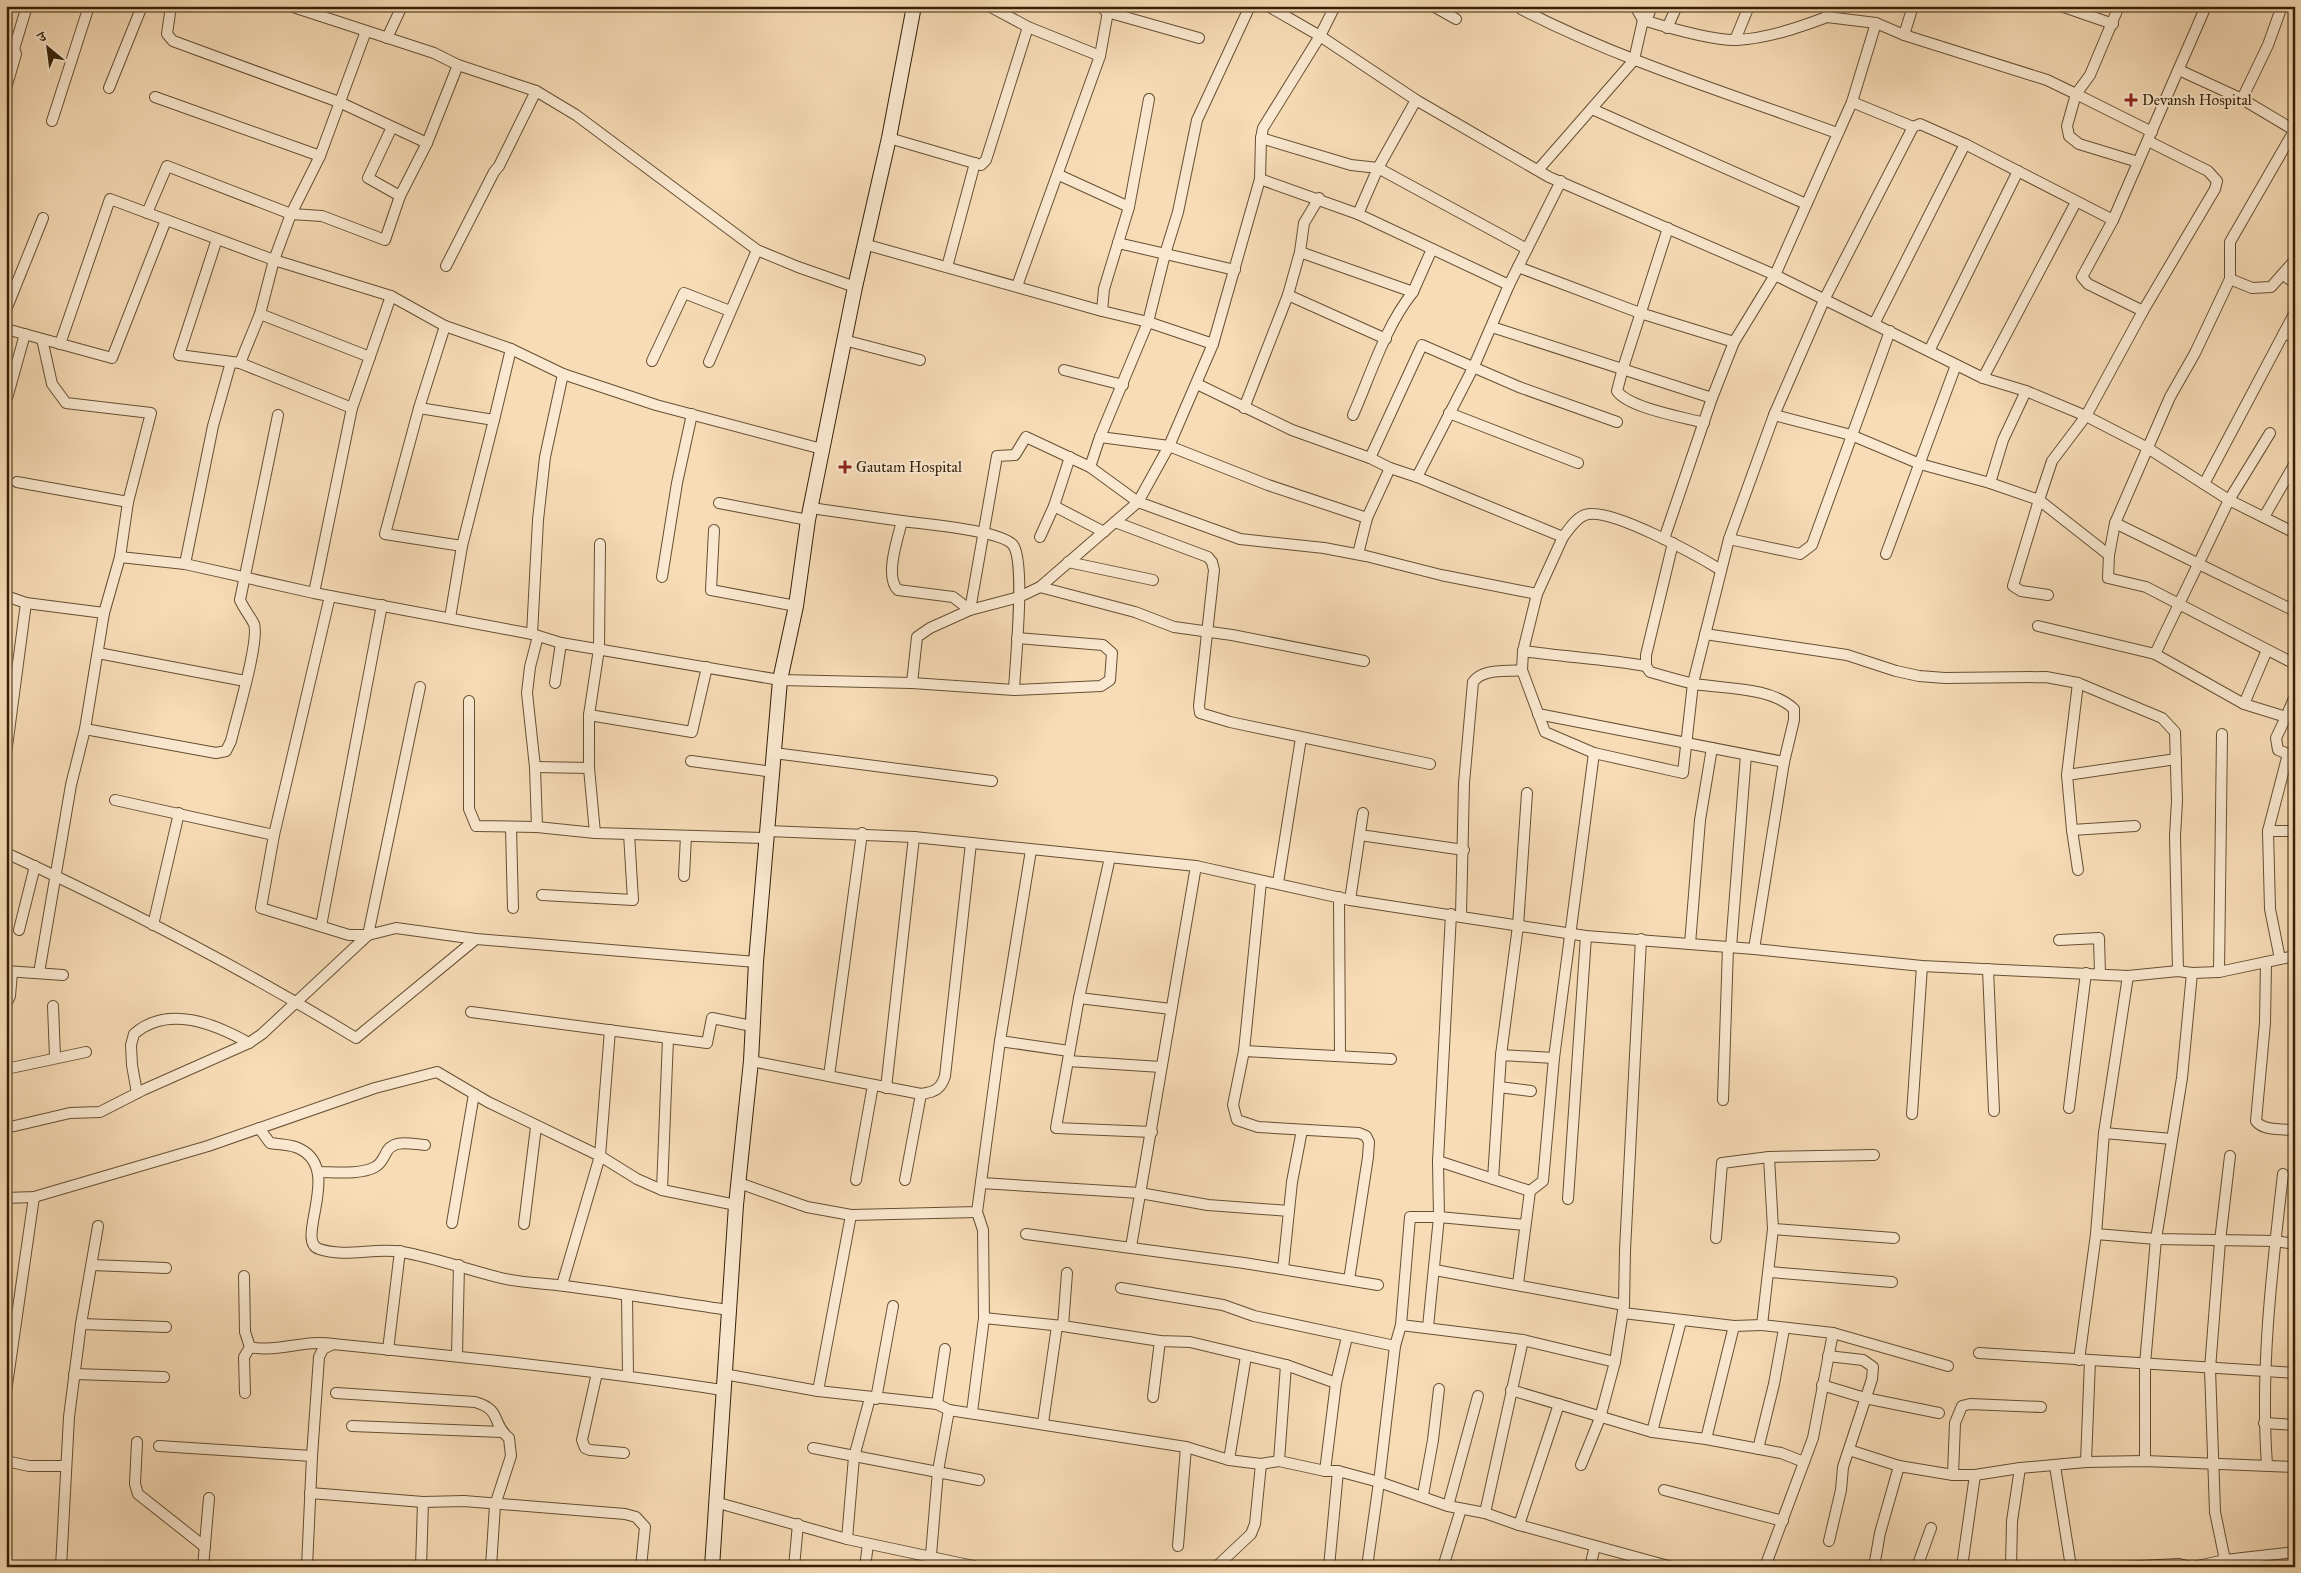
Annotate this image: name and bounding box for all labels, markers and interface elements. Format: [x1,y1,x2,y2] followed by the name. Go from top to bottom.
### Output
[22,22,72,72] north arrow
[34,27,50,47] text: उ
[2142,91,2253,109] place label: Devansh Hospital
[2124,93,2138,107] marker: Devansh Hospital
[856,458,963,476] place label: Gautam Hospital
[838,460,852,474] marker: Gautam Hospital

